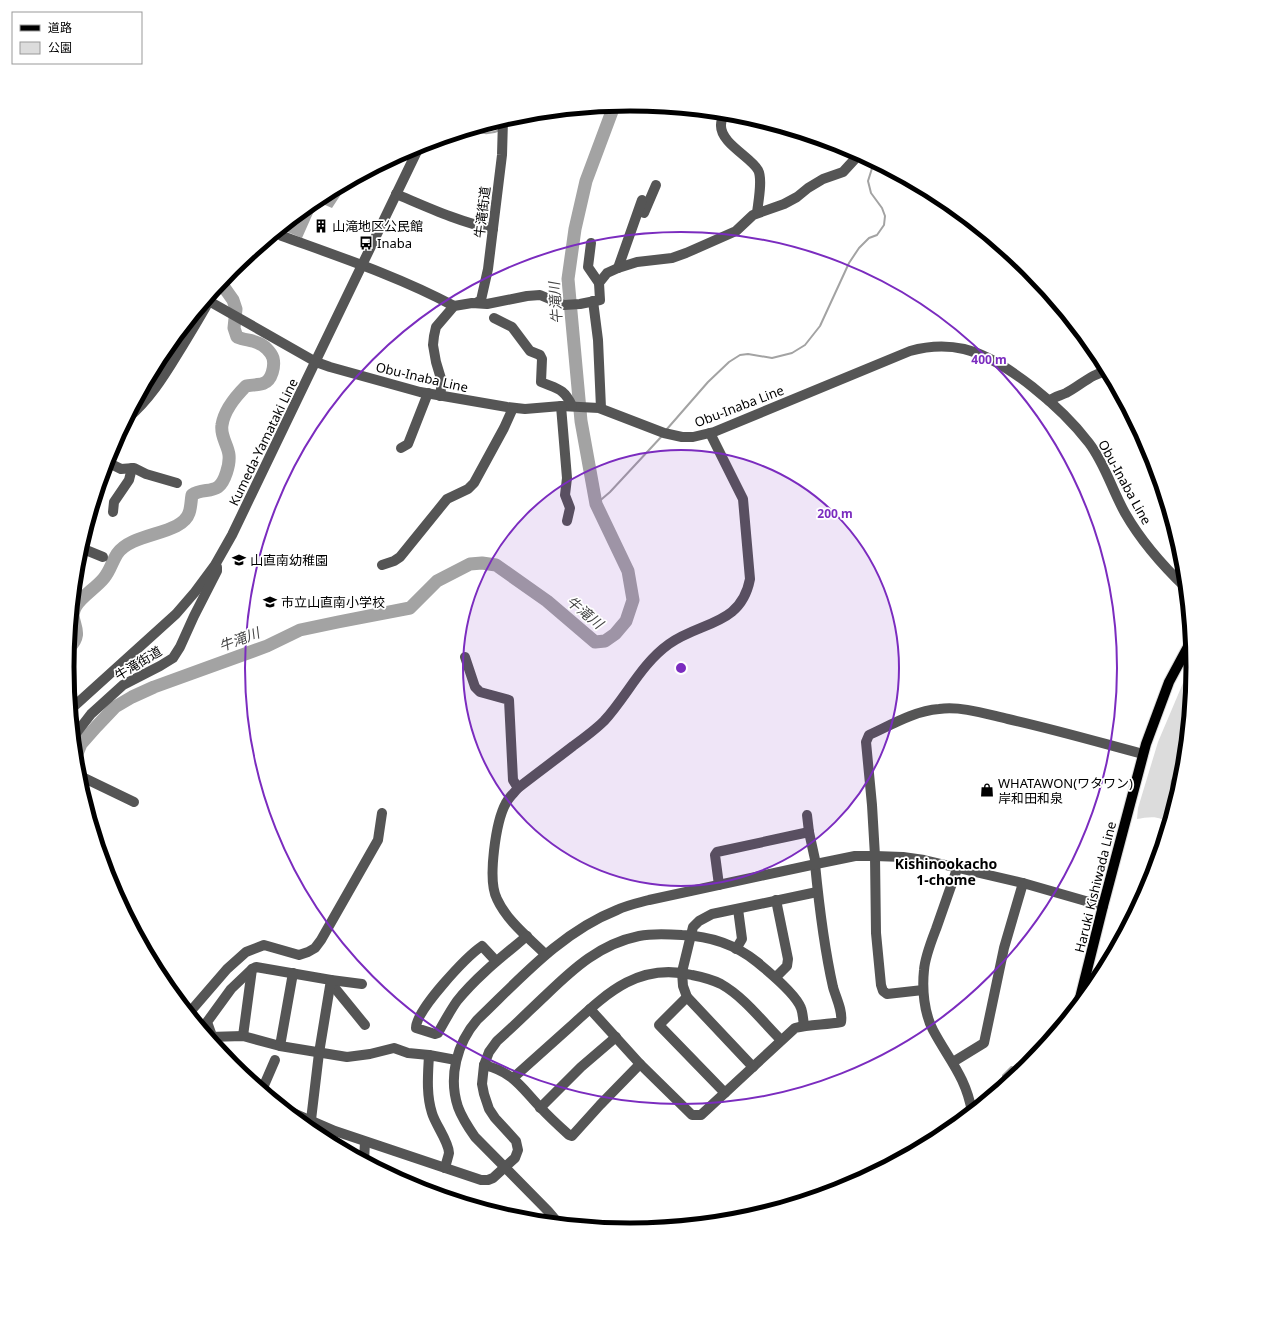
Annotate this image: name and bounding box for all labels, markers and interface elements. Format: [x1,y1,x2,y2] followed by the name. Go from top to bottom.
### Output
[12,12,142,64] legend
[48,19,72,36] text: 道路
[48,39,72,56] text: 公園
[470,185,494,239] street label: 牛滝街道
[332,217,423,235] place label: 山滝地区公民館
[313,218,329,234] building icon: 山滝地区公民館
[377,234,412,252] place label: Inaba
[358,235,374,251] bus stop icon: Inaba
[544,279,566,325] water label: 牛滝川
[971,351,1007,368] text: 400 m
[374,358,470,396] street label: Obu-Inaba Line
[224,375,302,509] street label: Kumeda-Yamataki Line
[692,381,786,431] street label: Obu-Inaba Line
[1094,436,1156,528] street label: Obu-Inaba Line
[817,505,853,522] text: 200 m
[250,551,328,569] place label: 山直南幼稚園
[231,552,247,568] school or university icon: 山直南幼稚園
[563,591,609,634] water label: 牛滝川
[281,593,385,611] place label: 市立山直南小学校
[262,594,278,610] school or university icon: 市立山直南小学校
[216,622,264,655] water label: 牛滝川
[111,642,165,684] street label: 牛滝街道
[674,661,688,675] centre of rings
[998,774,1133,807] place label: WHATAWON(ワタワン) 岸和田和泉
[979,782,995,798] shop icon: WHATAWON(ワタワン) 岸和田和泉
[1070,819,1120,955] street label: Haruki Kishiwada Line
[895,854,998,889] district label: Kishinookacho 1-chome

